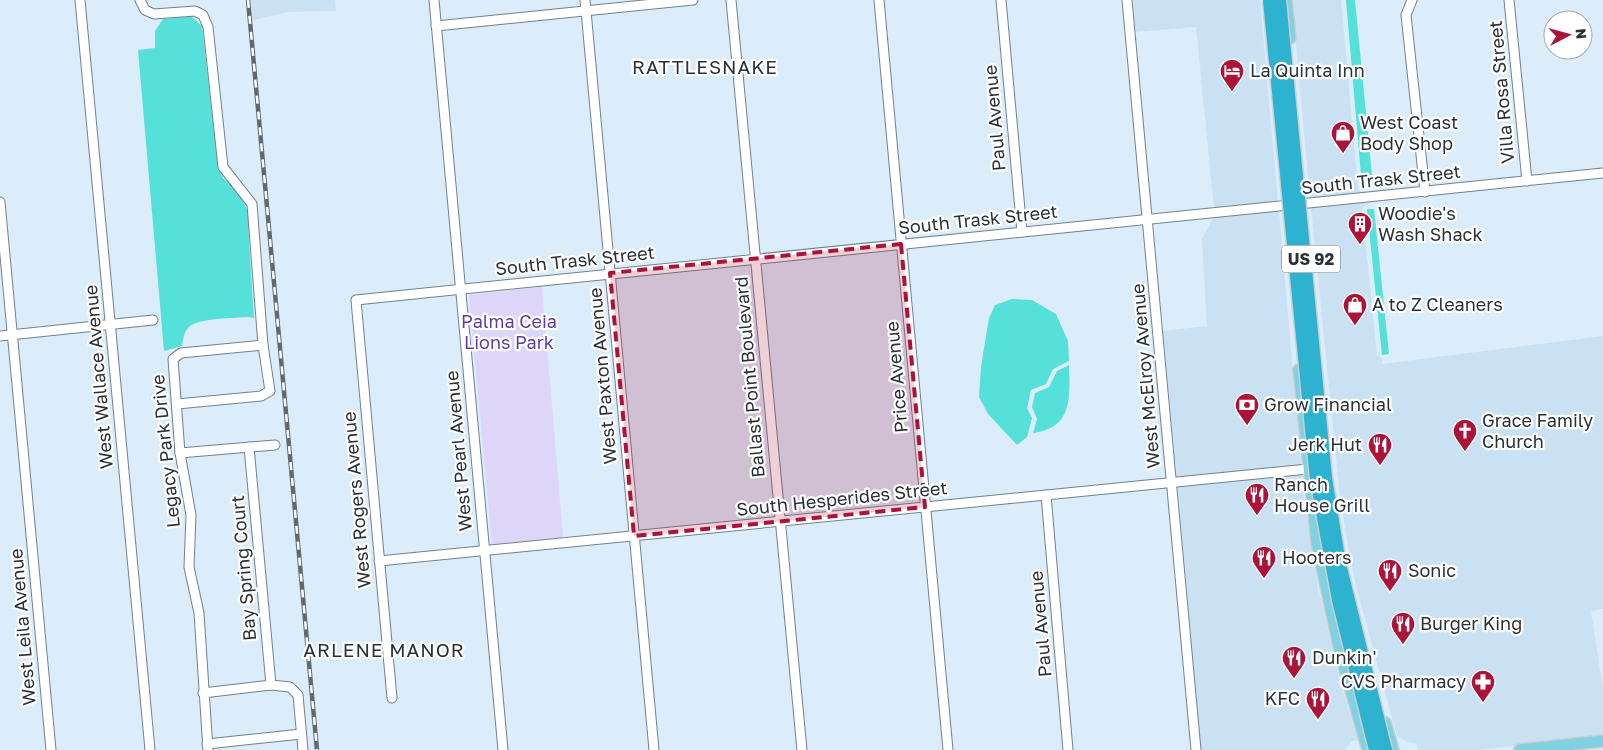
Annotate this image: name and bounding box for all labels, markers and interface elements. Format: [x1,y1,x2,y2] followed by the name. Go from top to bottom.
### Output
[1543,10,1593,60] north arrow
[1484,20,1518,164] street label: Villa Rosa Street
[1572,27,1590,40] text: N
[632,55,778,78] district label: RATTLESNAKE
[1219,58,1245,92] hotel icon: La Quinta Inn
[1250,59,1365,81] place label: La Quinta Inn
[978,64,1010,172] street label: Paul Avenue
[1360,111,1458,154] place label: West Coast Body Shop
[1330,120,1356,154] shop icon: West Coast Body Shop
[1300,160,1462,198] street label: South Trask Street
[897,200,1059,238] street label: South Trask Street
[1378,202,1483,245] place label: Woodie's Wash Shack
[1347,211,1373,245] building icon: Woodie's Wash Shack
[494,241,656,279] street label: South Trask Street
[1282,245,1340,272] road number: US 92
[729,276,769,479] street label: Ballast Point Boulevard
[1126,283,1164,470] street label: West McElroy Avenue
[79,284,117,470] street label: West Wallace Avenue
[583,287,621,465] street label: West Paxton Avenue
[1342,292,1368,326] shop icon: A to Z Cleaners
[1372,293,1503,315] place label: A to Z Cleaners
[461,310,557,353] park label: Palma Ceia Lions Park
[880,320,912,434] street label: Price Avenue
[440,370,476,532] street label: West Pearl Avenue
[146,373,184,529] street label: Legacy Park Drive
[1234,392,1260,426] bank icon: Grow Financial
[1264,393,1392,415] place label: Grow Financial
[1482,409,1593,452] place label: Grace Family Church
[337,411,375,589] street label: West Rogers Avenue
[1452,418,1478,452] church icon: Grace Family Church
[1367,432,1393,466] restaurant icon: Jerk Hut
[1288,433,1362,455] place label: Jerk Hut
[1274,473,1370,516] place label: Ranch House Grill
[735,476,948,520] street label: South Hesperides Street
[1244,482,1270,516] restaurant icon: Ranch House Grill
[226,494,260,642] street label: Bay Spring Court
[1251,545,1277,579] restaurant icon: Hooters
[1282,546,1351,568] place label: Hooters
[4,548,40,707] street label: West Leila Avenue
[1377,558,1403,592] restaurant icon: Sonic
[1408,559,1456,581] place label: Sonic
[1024,570,1056,678] street label: Paul Avenue
[1390,611,1416,645] restaurant icon: Burger King
[1420,612,1522,634] place label: Burger King
[303,638,465,661] district label: ARLENE MANOR
[1281,645,1307,679] restaurant icon: Dunkin'
[1312,646,1376,668] place label: Dunkin'
[1470,669,1496,703] pharmacy icon: CVS Pharmacy
[1341,670,1466,692] place label: CVS Pharmacy
[1305,686,1331,720] restaurant icon: KFC
[1265,687,1300,709] place label: KFC

